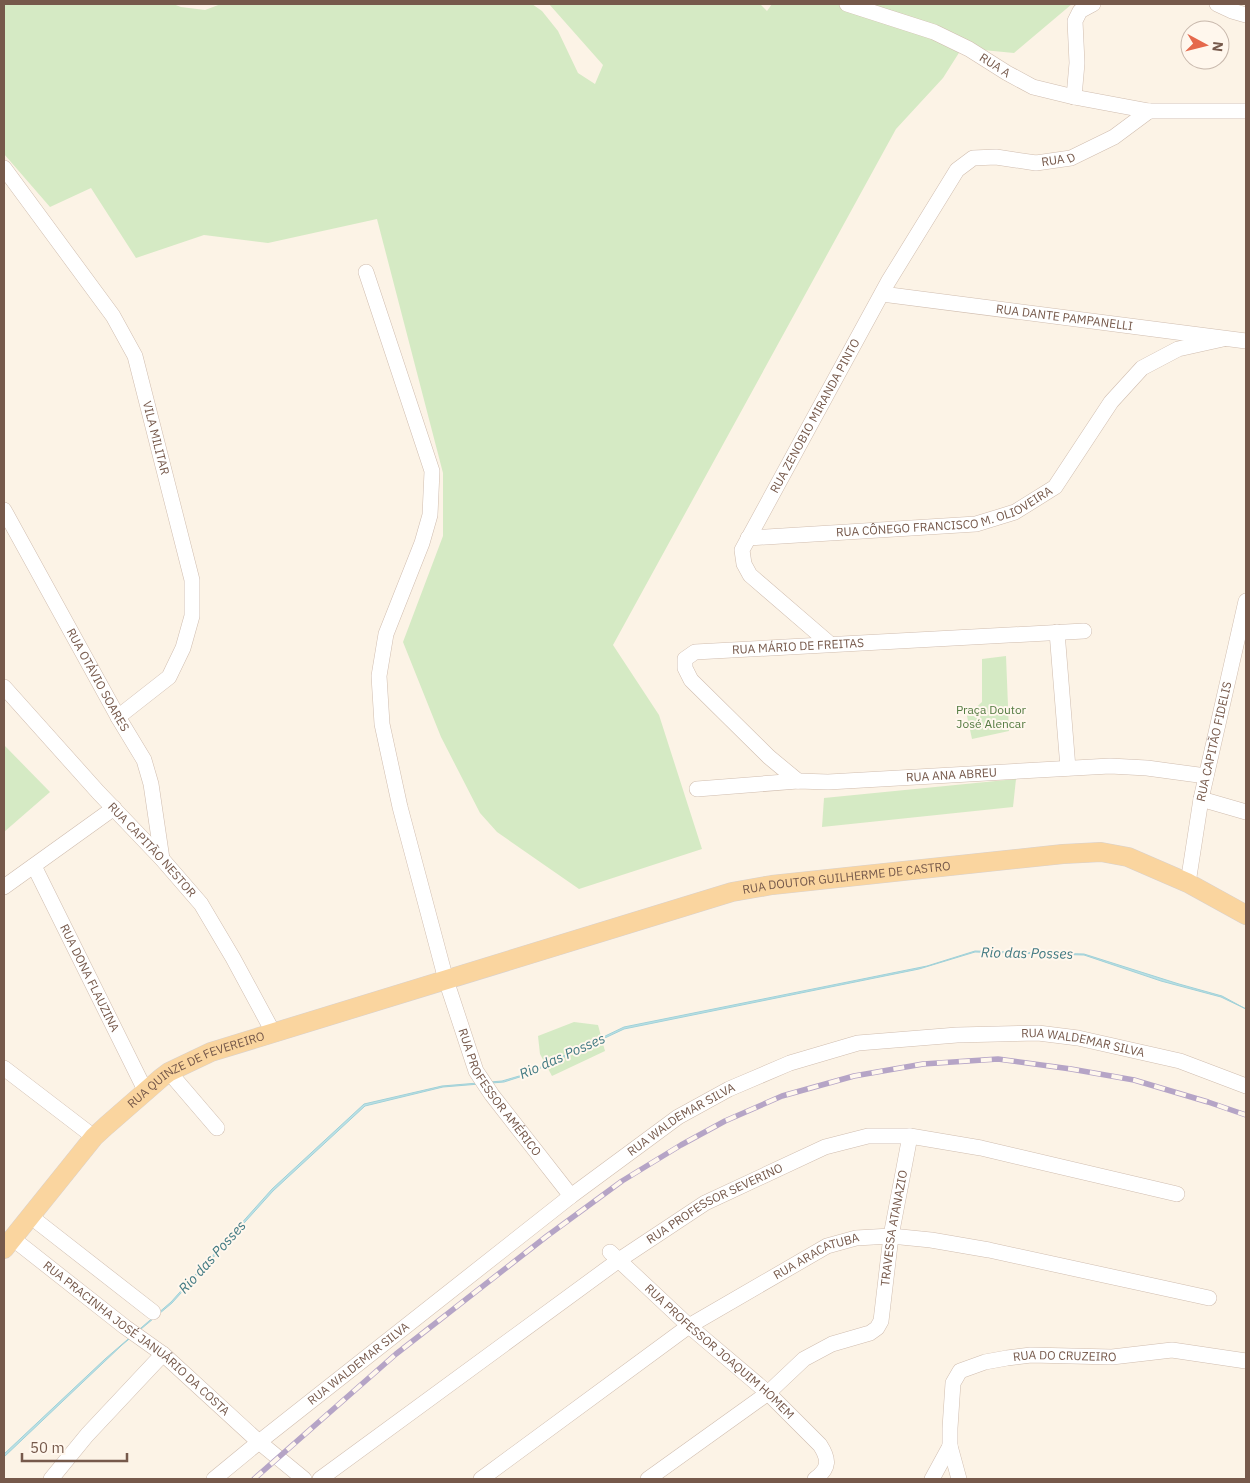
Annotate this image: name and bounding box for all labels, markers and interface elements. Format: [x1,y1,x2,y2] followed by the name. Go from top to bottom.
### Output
[1180,20,1230,70] north arrow
[1208,40,1227,53] text: N
[977,50,1014,80] street label: RUA A
[1040,149,1078,169] street label: RUA D
[995,301,1134,333] street label: RUA DANTE PAMPANELLI
[766,336,863,496] street label: RUA ZENOBIO MIRANDA PINTO
[140,399,173,477] street label: VILA MILITAR
[836,483,1055,540] street label: RUA CÔNEGO FRANCISCO M. OLIOVEIRA
[64,625,133,734] street label: RUA OTÁVIO SOARES
[732,635,864,657] street label: RUA MÁRIO DE FREITAS
[1193,680,1234,803] street label: RUA CAPITÃO FIDELIS
[956,702,1027,731] park label: Praça Doutor José Alencar
[905,764,997,785] street label: RUA ANA ABREU
[105,799,200,900] street label: RUA CAPITÃO NESTOR
[741,858,951,897] street label: RUA DOUTOR GUILHERME DE CASTRO
[57,921,123,1034] street label: RUA DONA FLAUZINA
[981,943,1074,963] water label: Rio das Posses
[1021,1025,1146,1060] street label: RUA WALDEMAR SILVA
[455,1026,545,1159] street label: RUA PROFESSOR AMÉRICO
[124,1028,266,1111] street label: RUA QUINZE DE FEVEREIRO
[516,1029,608,1083] water label: Rio das Posses
[624,1079,737,1159] street label: RUA WALDEMAR SILVA
[643,1160,785,1247] street label: RUA PROFESSOR SEVERINO
[877,1169,910,1287] street label: TRAVESSA ATANAZIO
[174,1216,250,1297] water label: Rio das Posses
[771,1229,861,1282] street label: RUA ARACATUBA
[40,1258,233,1419] street label: RUA PRACINHA JOSÉ JANUÁRIO DA COSTA
[642,1281,798,1422] street label: RUA PROFESSOR JOAQUIM HOMEM
[304,1318,412,1408] street label: RUA WALDEMAR SILVA
[1012,1347,1117,1364] street label: RUA DO CRUZEIRO
[22,1430,128,1462] scale bar
[30,1438,65,1457] text: 50 m

